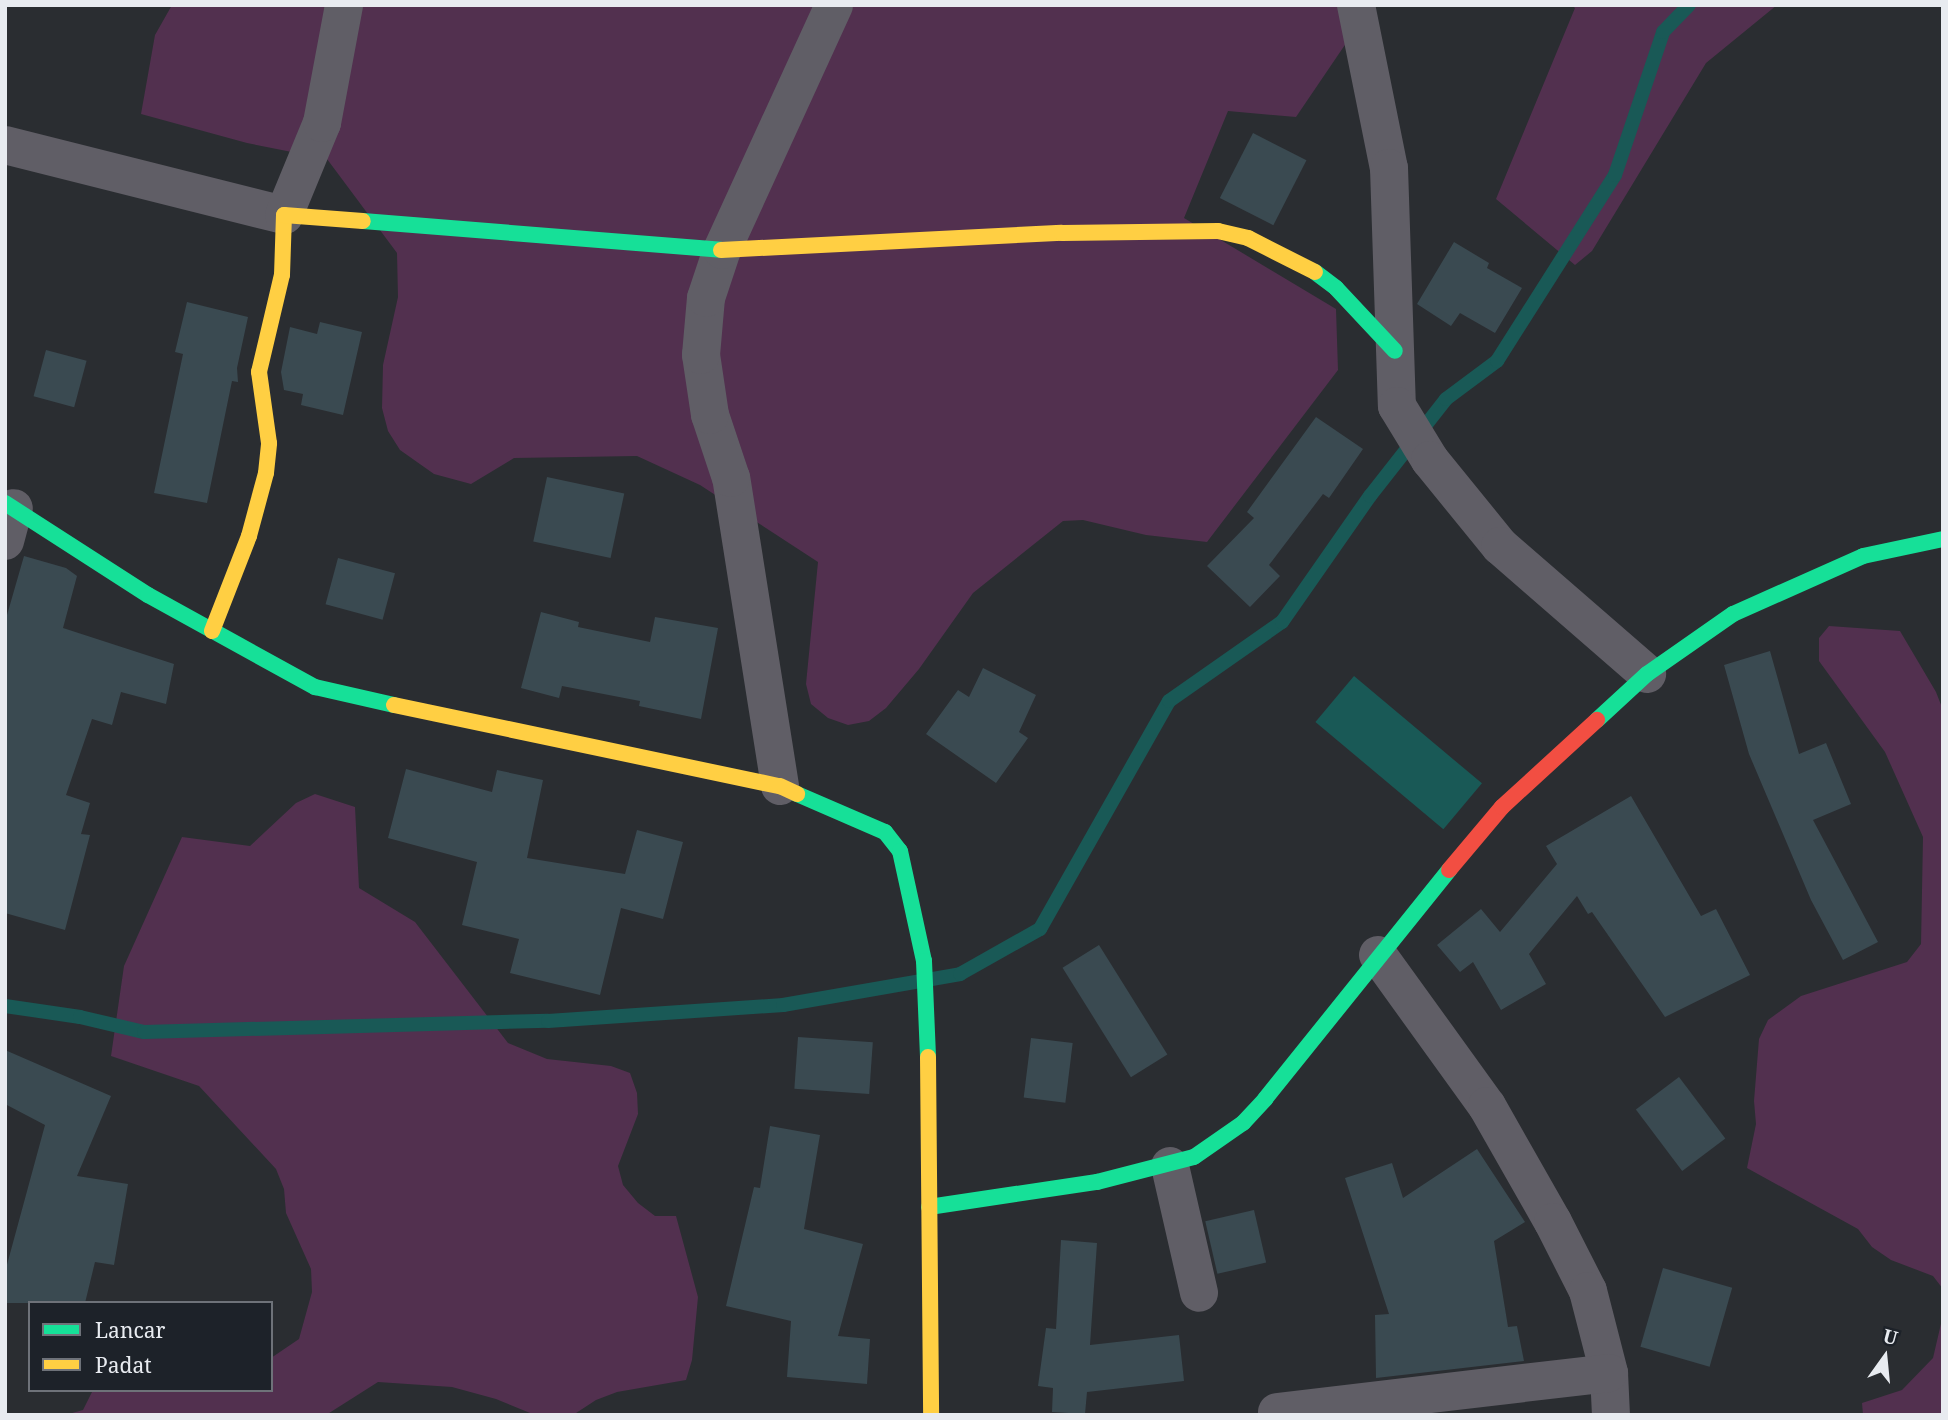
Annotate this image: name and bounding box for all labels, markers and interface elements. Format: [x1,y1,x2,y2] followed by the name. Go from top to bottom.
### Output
[28,1301,273,1392] legend
[95,1316,166,1344] text: Lancar
[1850,1322,1920,1392] north arrow
[1880,1322,1901,1351] text: U
[95,1351,152,1379] text: Padat

